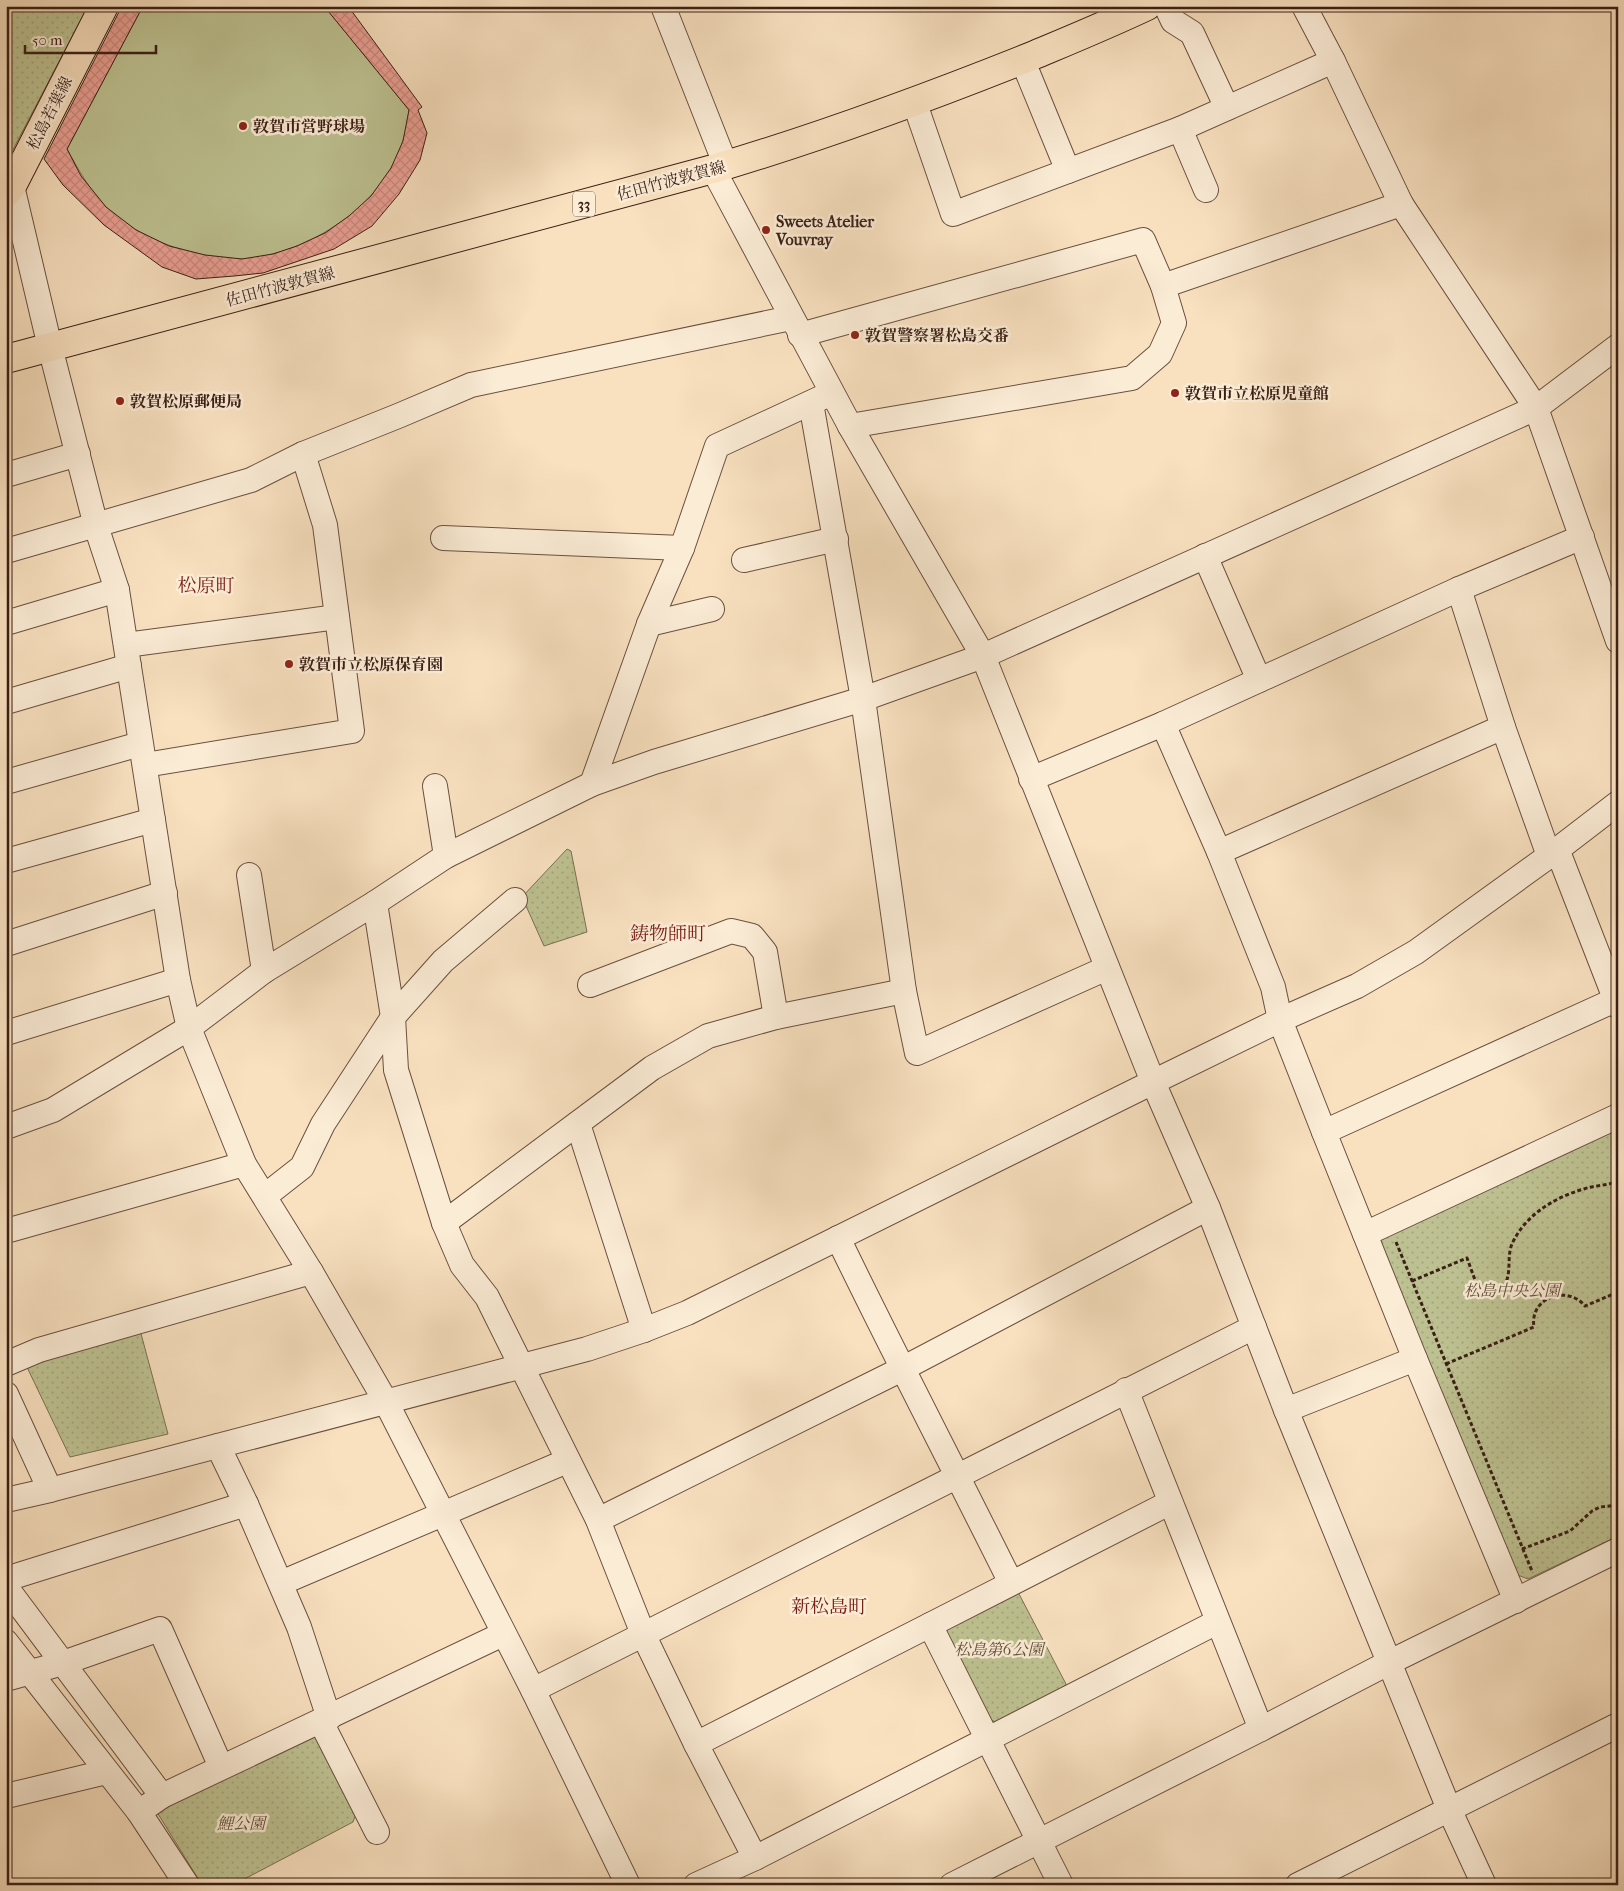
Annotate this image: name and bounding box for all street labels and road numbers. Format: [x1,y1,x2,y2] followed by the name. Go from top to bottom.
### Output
[23,73,76,153] street label: 松島若葉線
[615,157,728,204] street label: 佐田竹波敦賀線
[573,192,595,216] road number: 33
[224,263,337,310] street label: 佐田竹波敦賀線

